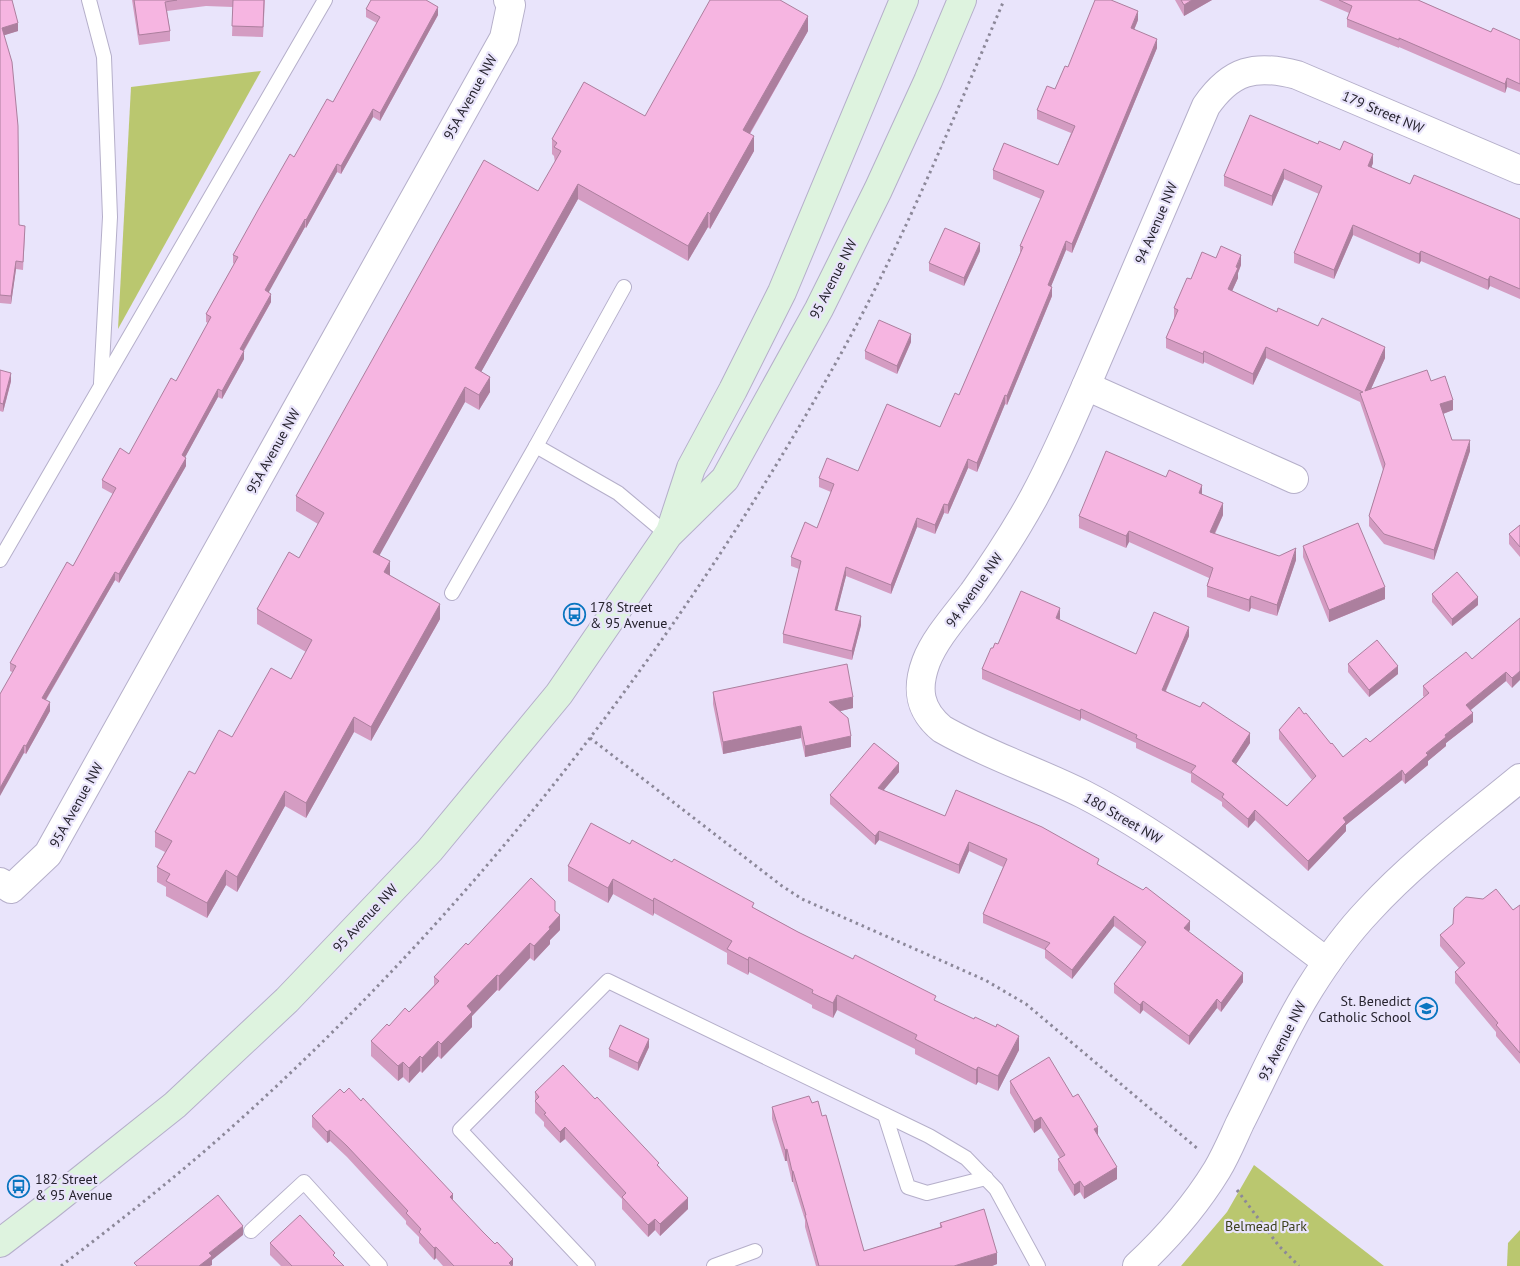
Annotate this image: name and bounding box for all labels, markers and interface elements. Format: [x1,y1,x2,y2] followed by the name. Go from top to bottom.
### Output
[439,51,501,143] street label: 95A Avenue NW
[1339,87,1427,137] street label: 179 Street NW
[1131,179,1181,267] street label: 94 Avenue NW
[805,236,861,322] street label: 95 Avenue NW
[242,405,304,497] street label: 95A Avenue NW
[942,549,1007,631] street label: 94 Avenue NW
[590,598,667,632] place label: 178 Street & 95 Avenue
[562,603,586,627] bus stop icon: 178 Street & 95 Avenue
[45,759,107,851] street label: 95A Avenue NW
[1081,788,1166,848] street label: 180 Street NW
[329,880,402,956] street label: 95 Avenue NW
[1318,992,1411,1026] place label: St. Benedict Catholic School
[1415,997,1439,1021] school or university icon: St. Benedict Catholic School
[1254,998,1310,1084] street label: 93 Avenue NW
[35,1170,112,1204] place label: 182 Street & 95 Avenue
[7,1175,31,1199] bus stop icon: 182 Street & 95 Avenue
[1225,1217,1307,1235] park label: Belmead Park

